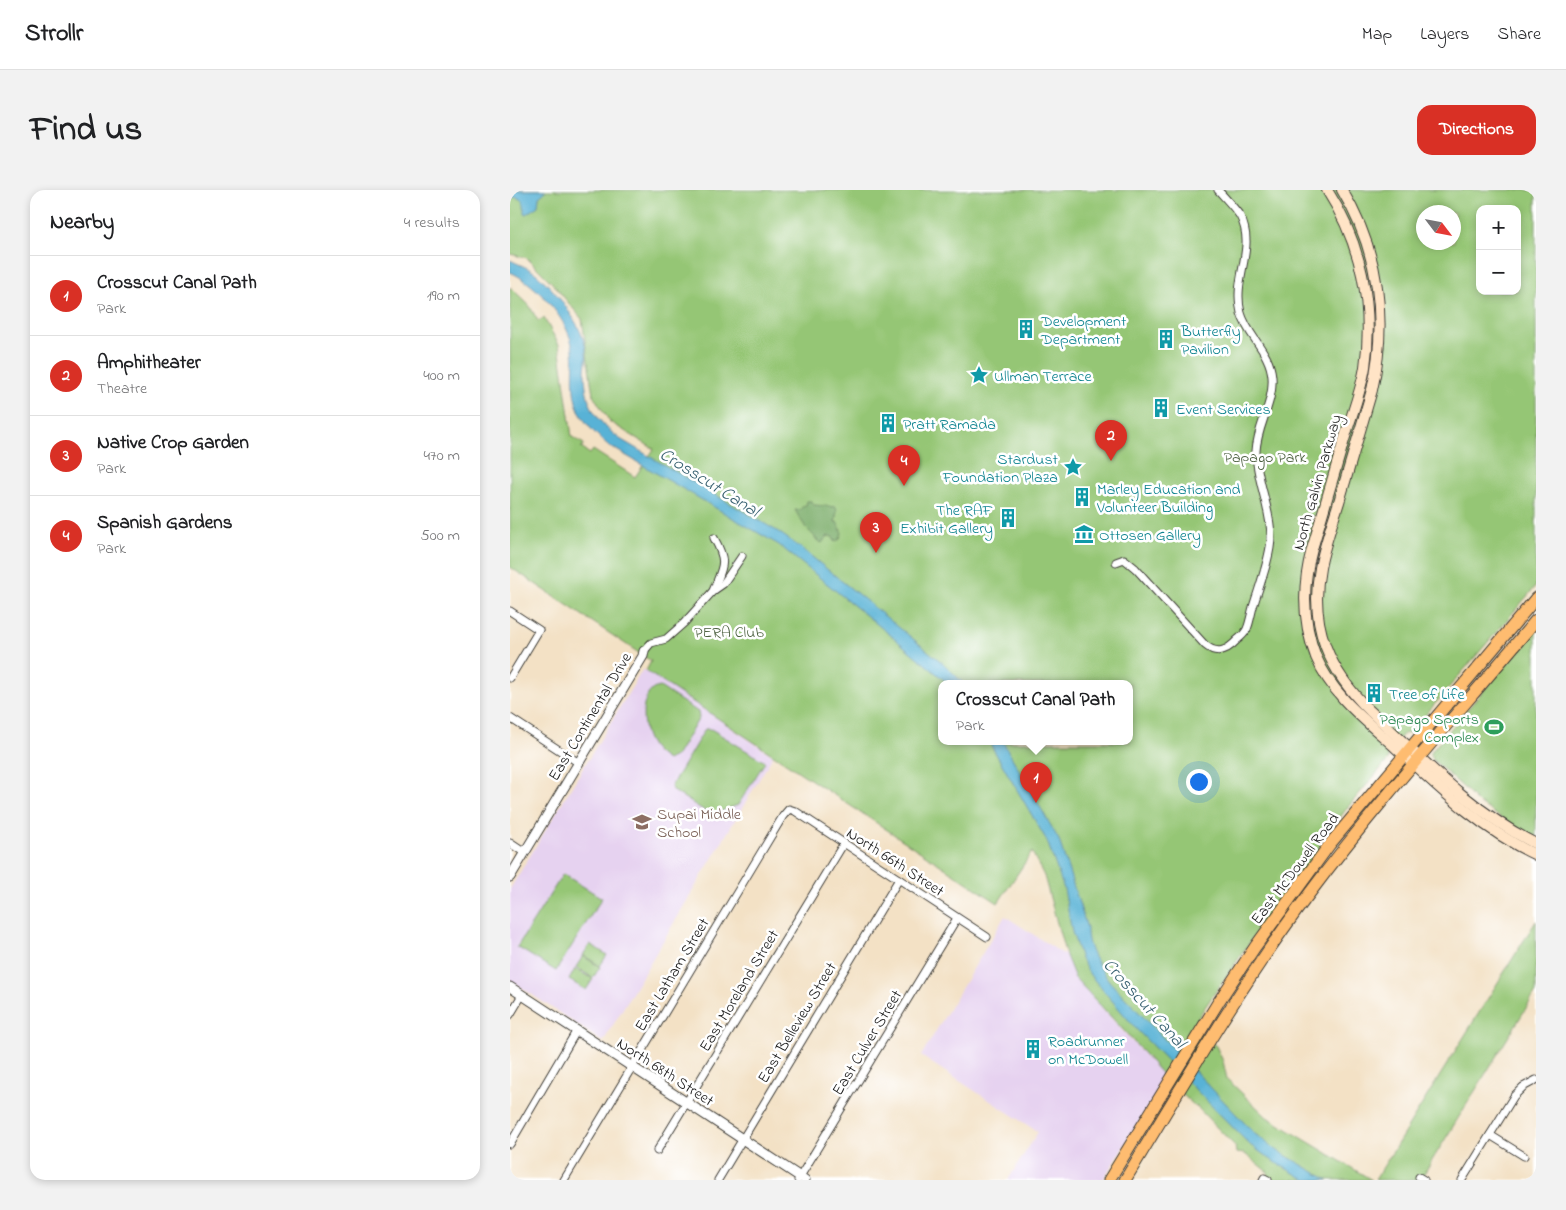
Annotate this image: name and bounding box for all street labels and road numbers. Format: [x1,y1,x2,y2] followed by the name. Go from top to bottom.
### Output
[1287,412,1349,553] street label: North Galvin Parkway
[543,647,639,786] street label: East Continental Drive
[1246,808,1346,930] street label: East McDowell Road
[841,822,949,904] street label: North 66th Street
[629,913,716,1036] street label: East Latham Street
[694,925,786,1057] street label: East Moreland Street
[752,957,844,1088] street label: East Belleview Street
[827,985,909,1100] street label: East Culver Street
[612,1032,719,1113] street label: North 68th Street

